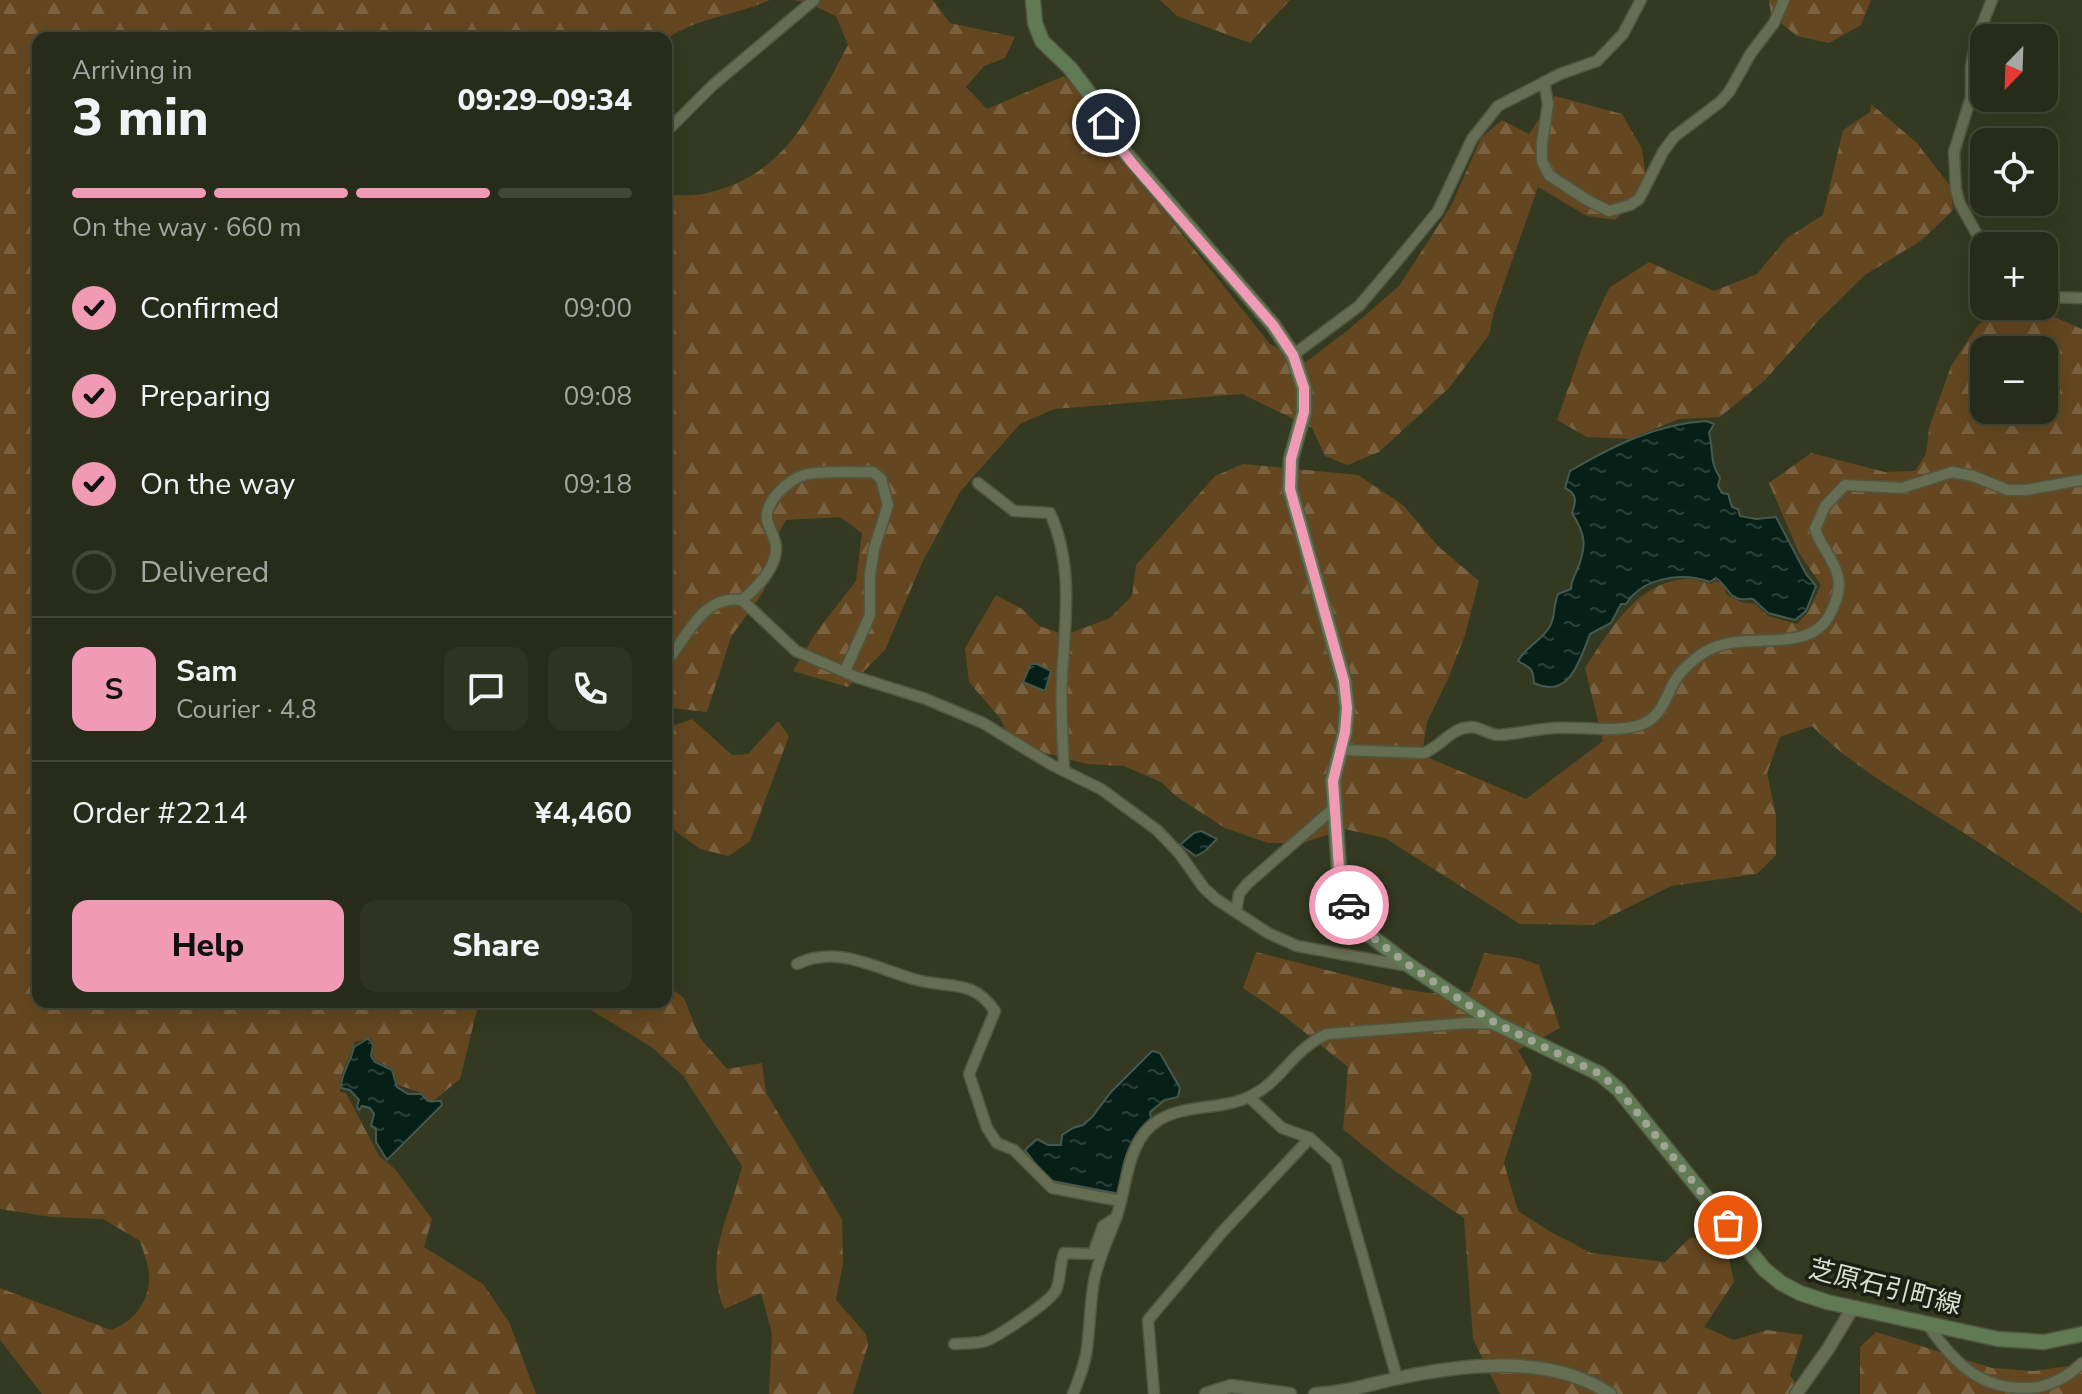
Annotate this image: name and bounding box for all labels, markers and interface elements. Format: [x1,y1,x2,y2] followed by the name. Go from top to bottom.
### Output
[1970,24,2058,112] north arrow
[1970,24,2058,424] map controls
[72,53,193,88] text: Arriving in
[457,80,632,121] text: 09:29–09:34
[72,82,209,153] text: 3 min
[1072,89,1140,157] pin
[1084,101,1128,145] icon: home
[1970,128,2058,216] button: locate
[72,210,301,245] text: On the way · 660 m
[1970,232,2058,320] button: +
[72,286,116,330] icon: check
[140,288,280,329] text: Confirmed
[564,291,632,326] text: 09:00
[1970,336,2058,424] button: −
[72,374,116,418] icon: check
[140,376,271,417] text: Preparing
[564,379,632,414] text: 09:08
[72,462,116,506] icon: check
[140,464,295,505] text: On the way
[564,467,632,502] text: 09:18
[140,552,269,593] text: Delivered
[444,647,528,731] button: chat
[548,647,632,731] button: phone
[176,651,238,692] text: Sam
[105,669,123,710] text: S
[176,692,317,727] text: Courier · 4.8
[72,793,247,834] text: Order #2214
[535,793,632,834] text: ¥4,460
[1309,865,1389,945] courier
[1327,883,1371,927] icon: car
[72,900,344,992] button: Help
[360,900,632,992] button: Share
[1694,1191,1762,1259] pin
[1706,1203,1750,1247] icon: bag
[1805,1251,1965,1323] street label: 芝原石引町線

